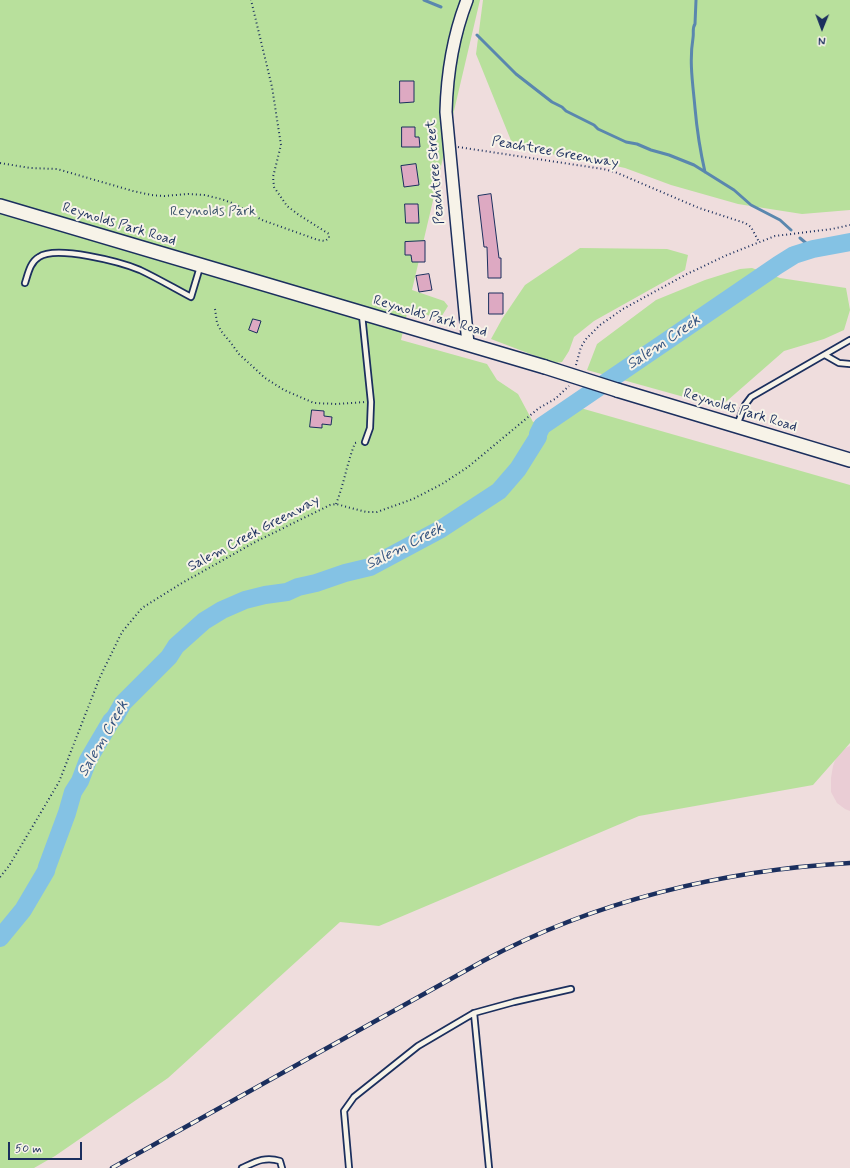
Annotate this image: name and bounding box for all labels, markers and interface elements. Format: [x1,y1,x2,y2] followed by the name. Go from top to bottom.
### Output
[802,8,842,48] north arrow
[818,33,826,47] text: N
[423,119,449,225] street label: Peachtree Street
[490,134,620,172] street label: Peachtree Greenway
[60,200,178,250] street label: Reynolds Park Road
[170,204,256,220] park label: Reynolds Park
[371,293,489,341] street label: Reynolds Park Road
[624,312,704,374] water label: Salem Creek
[681,386,799,436] street label: Reynolds Park Road
[185,492,323,576] street label: Salem Creek Greenway
[363,520,447,574] water label: Salem Creek
[75,698,133,780] water label: Salem Creek
[10,1134,84,1160] scale bar
[15,1141,42,1157] text: 50 m

